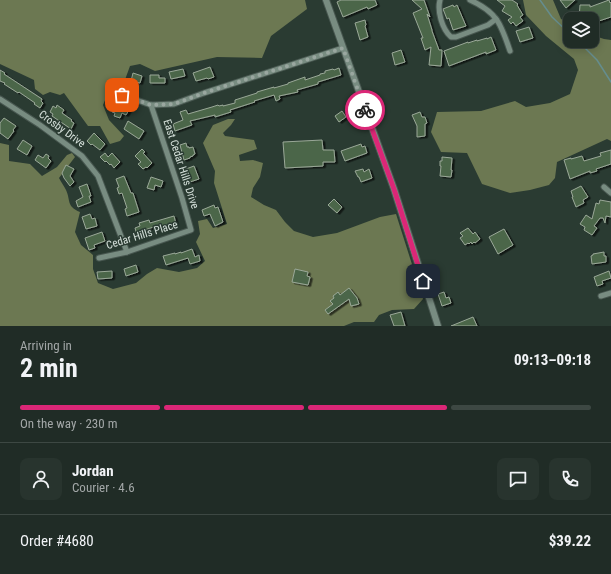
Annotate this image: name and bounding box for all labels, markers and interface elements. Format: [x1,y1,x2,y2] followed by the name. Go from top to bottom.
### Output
[563,12,599,48] map controls
[563,12,599,48] button: layers
[105,78,139,112] pin
[111,84,133,106] icon: bag
[345,90,385,130] courier
[354,99,376,121] icon: bike
[36,108,88,150] street label: Crosby Drive
[160,118,202,210] street label: East Cedar Hills Drive
[105,218,179,252] street label: Cedar Hills Place
[406,264,440,298] pin
[412,270,434,292] icon: home
[20,338,72,353] text: Arriving in
[514,351,591,369] text: 09:13–09:18
[20,353,78,383] text: 2 min
[20,416,117,431] text: On the way · 230 m
[20,458,62,500] button: person
[497,458,539,500] button: chat
[549,458,591,500] button: phone
[72,462,114,480] text: Jordan
[72,480,135,495] text: Courier · 4.6
[20,532,94,550] text: Order #4680
[549,532,591,550] text: $39.22

